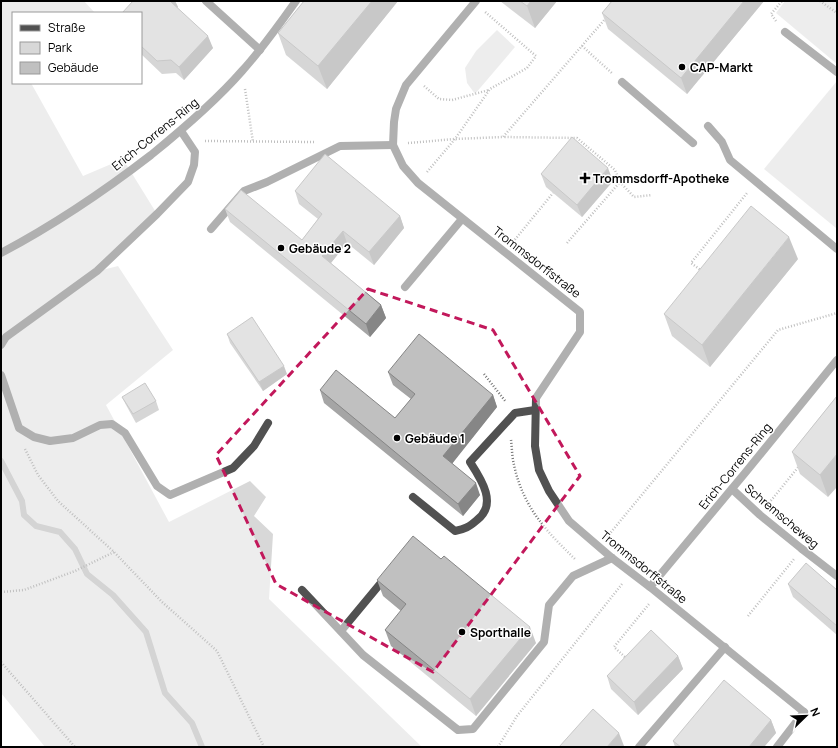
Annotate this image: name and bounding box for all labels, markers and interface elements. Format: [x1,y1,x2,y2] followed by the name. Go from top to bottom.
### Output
[12,12,142,84] legend
[48,19,85,36] text: Straße
[48,39,73,56] text: Park
[48,59,99,76] text: Gebäude
[690,59,753,76] place label: CAP-Markt
[677,62,687,72] marker: CAP-Markt
[108,94,202,174] street label: Erich-Correns-Ring
[593,170,729,187] place label: Trommsdorff-Apotheke
[580,173,590,183] marker: Trommsdorff-Apotheke
[490,222,584,302] street label: Trommsdorffstraße
[289,240,351,257] place label: Gebäude 2
[276,243,286,253] marker: Gebäude 2
[695,419,775,513] street label: Erich-Correns-Ring
[405,430,465,447] place label: Gebäude 1
[392,433,402,443] marker: Gebäude 1
[741,480,823,552] street label: Schremscheweg
[597,527,691,607] street label: Trommsdorffstraße
[470,624,531,641] place label: Sporthalle
[457,627,467,637] marker: Sporthalle
[786,696,826,736] north arrow
[807,705,824,719] text: N

